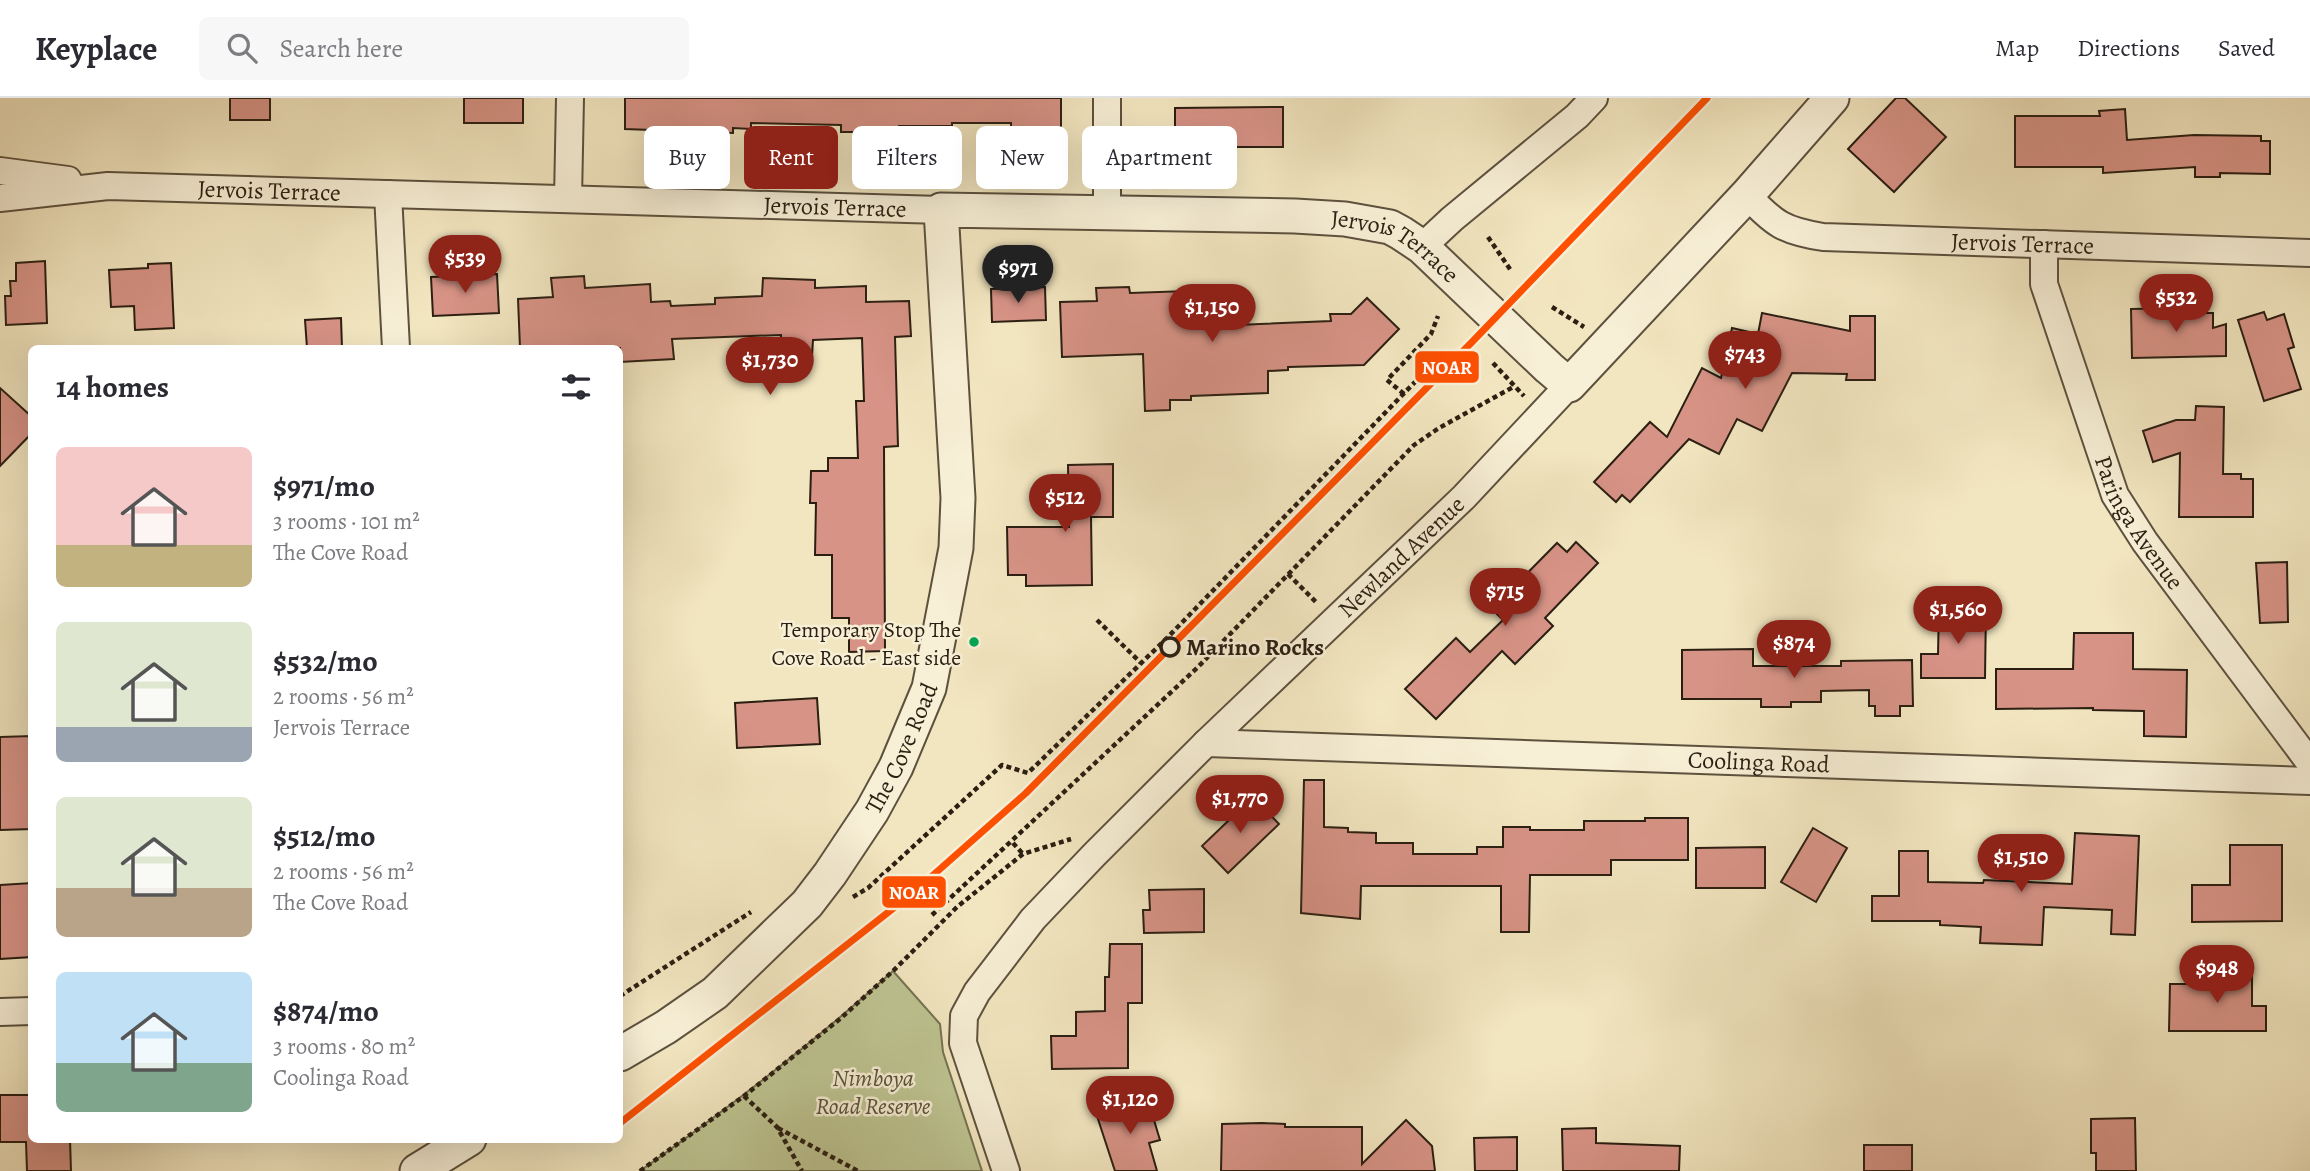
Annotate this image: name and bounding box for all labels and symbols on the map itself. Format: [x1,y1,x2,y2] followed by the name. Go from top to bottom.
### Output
[197,173,341,209] street label: Jervois Terrace
[763,189,907,225] street label: Jervois Terrace
[1330,202,1466,290] street label: Jervois Terrace
[1950,225,2095,262] street label: Jervois Terrace
[424,236,506,295] pin: $539
[977,246,1059,305] pin: $971
[2135,274,2217,334] pin: $532
[1155,285,1269,344] pin: $1,150
[1704,331,1786,391] pin: $743
[713,338,827,397] pin: $1,730
[1414,350,1480,384] line badge: NOAR
[1422,355,1473,381] text: NOAR
[2087,451,2191,596] street label: Paringa Avenue
[1024,474,1106,534] pin: $512
[1331,489,1472,625] street label: Newland Avenue
[1464,568,1546,628] pin: $715
[1901,587,2015,646] pin: $1,560
[771,615,961,673] place label: Temporary Stop The Cove Road - East side
[1753,620,1835,680] pin: $874
[1186,631,1324,663] place label: Marino Rocks
[967,635,981,649] marker: Temporary Stop The Cove Road - East side
[1160,637,1180,657] marker: Marino Rocks
[857,678,945,820] street label: The Cove Road
[1687,744,1830,780] street label: Coolinga Road
[1183,776,1297,835] pin: $1,770
[1964,834,2078,894] pin: $1,510
[881,875,947,909] line badge: NOAR
[889,880,940,906] text: NOAR
[2176,946,2258,1005] pin: $948
[816,1062,931,1122] park label: Nimboya Road Reserve
[1073,1076,1187,1136] pin: $1,120

